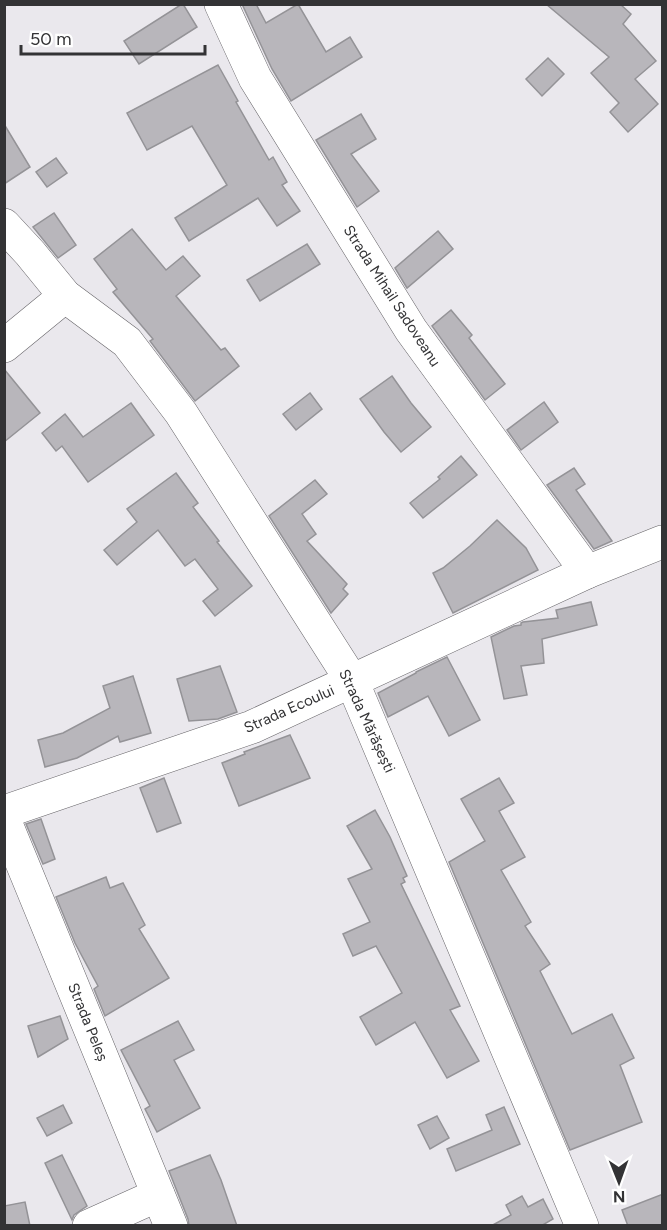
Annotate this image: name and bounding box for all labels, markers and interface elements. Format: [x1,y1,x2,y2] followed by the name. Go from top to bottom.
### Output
[21,18,206,56] scale bar
[30,28,72,50] text: 50 m
[340,222,444,370] street label: Strada Mihail Sadoveanu
[335,666,399,776] street label: Strada Mărășești
[241,681,337,737] street label: Strada Ecoului
[64,980,112,1064] street label: Strada Peleș
[589,1152,649,1212] north arrow
[613,1187,626,1206] text: N

